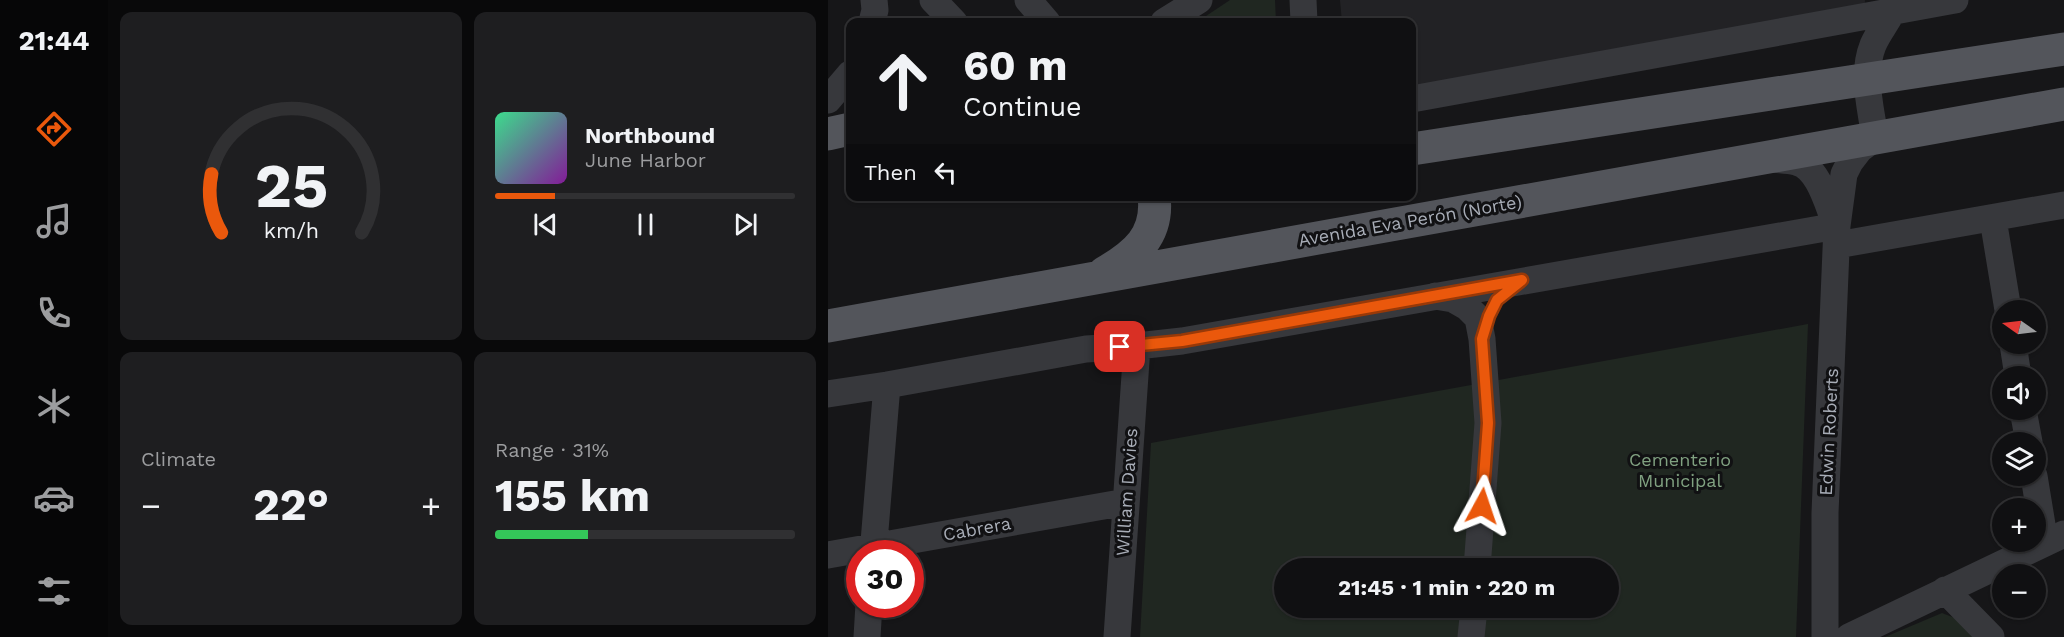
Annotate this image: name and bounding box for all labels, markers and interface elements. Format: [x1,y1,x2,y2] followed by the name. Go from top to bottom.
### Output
[19,25,89,57] text: 21:44
[963,41,1067,90] text: 60 m
[864,42,942,120] icon: ahead
[963,91,1082,123] text: Continue
[33,108,75,150] icon: directions
[585,123,715,148] text: Northbound
[585,148,706,172] text: June Harbor
[254,149,328,222] text: 25
[929,156,962,189] icon: left
[864,160,917,185] text: Then
[1297,190,1523,251] street label: Avenida Eva Perón (Norte)
[33,200,75,242] icon: music
[529,208,562,241] icon: previous
[629,208,662,241] icon: pause
[729,208,762,241] icon: next
[263,219,319,244] text: km/h
[33,292,75,334] icon: phone
[1992,300,2046,354] north arrow
[1992,300,2046,618] map controls
[1094,321,1145,372] pin
[1103,330,1136,363] icon: arrive
[1992,366,2046,420] button: sound
[1815,368,1842,496] street label: Edwin Roberts
[33,385,75,427] icon: climate
[1112,427,1141,557] street label: William Davies
[1992,432,2046,486] button: layers
[495,438,609,462] text: Range · 31%
[141,447,216,471] text: Climate
[1629,449,1731,491] park label: Cementerio Municipal
[495,469,650,522] text: 155 km
[1450,474,1514,538] position arrow
[33,477,75,519] icon: car
[253,478,329,531] text: 22°
[141,486,161,525] text: −
[421,486,441,525] text: +
[1992,498,2046,552] button: +
[941,512,1012,545] street label: Cabrera
[846,540,924,618] speed limit sign: 30
[1992,564,2046,618] button: −
[33,570,75,612] icon: filters
[1338,575,1555,600] text: 21:45 · 1 min · 220 m

